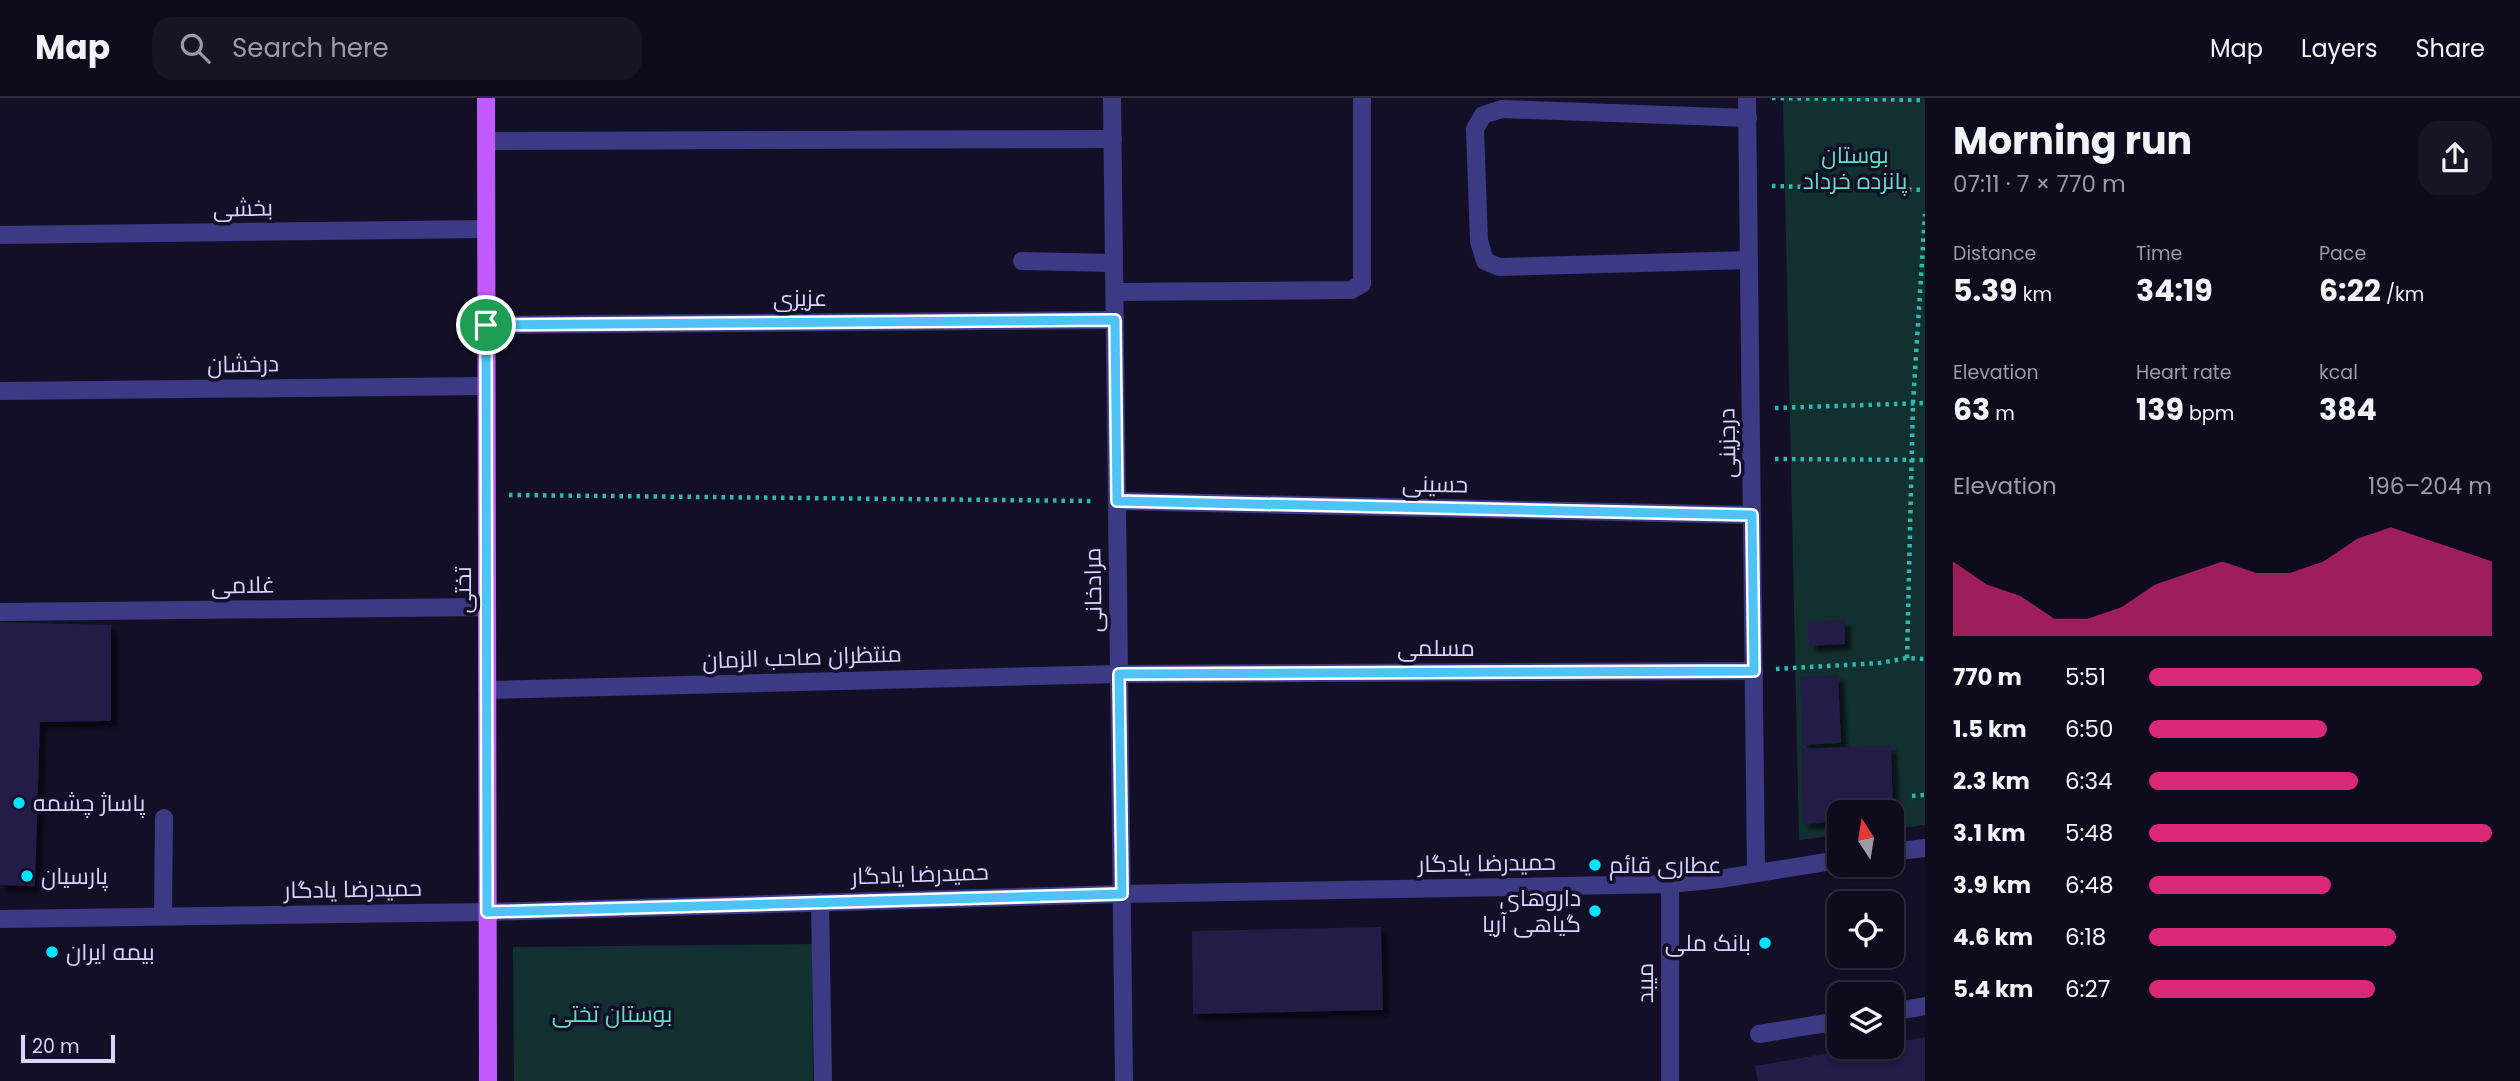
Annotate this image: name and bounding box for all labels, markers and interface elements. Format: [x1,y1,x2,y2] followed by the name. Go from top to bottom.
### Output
[152,17,642,80] search box
[35,24,110,71] text: Map
[176,29,214,67] icon: search
[232,30,389,66] text: Search here
[2210,32,2263,65] text: Map
[2301,32,2377,65] text: Layers
[2415,32,2485,65] text: Share
[1953,114,2192,167] text: Morning run
[2418,121,2492,195] button: share
[1803,139,1907,197] park label: بوستان پانزده خرداد
[1953,168,2126,200] text: 07:11 · 7 × 770 m
[213,191,273,225] street label: بخشی
[1953,240,2036,267] text: Distance
[2136,240,2182,267] text: Time
[2319,240,2366,267] text: Pace
[1953,269,2018,312] text: 5.39
[2136,269,2213,312] text: 34:19
[2319,269,2381,312] text: 6:22
[2018,281,2052,308] text: km
[2381,281,2424,308] text: /km
[773,282,827,314] street label: عزیزی
[456,295,516,355] pin
[467,306,505,344] icon: arrive
[207,347,279,381] street label: درخشان
[1953,359,2039,386] text: Elevation
[2136,359,2231,386] text: Heart rate
[2319,359,2358,386] text: kcal
[1953,388,1990,431] text: 63
[2136,388,2184,431] text: 139
[2319,388,2377,431] text: 384
[1990,400,2015,427] text: m
[2184,400,2234,427] text: bpm
[1710,408,1744,478] street label: درجزینی
[1402,467,1468,501] street label: حسینی
[1953,470,2057,502] text: Elevation
[2368,470,2492,502] text: 196–204 m
[1076,547,1110,633] street label: مرادخانی
[447,566,479,614] street label: تختی
[211,568,275,602] street label: غلامی
[1397,632,1475,664] street label: مسلمی
[702,638,902,676] street label: منتظران صاحب الزمان
[1953,661,2022,693] text: 770 m
[2065,661,2106,693] text: 5:51
[1953,713,2027,745] text: 1.5 km
[2065,713,2113,745] text: 6:50
[1953,765,2030,797] text: 2.3 km
[2065,765,2113,797] text: 6:34
[33,787,145,819] place label: پاساژ چشمه
[11,795,27,811] marker: پاساژ چشمه
[1827,800,1904,877] north arrow
[1827,800,1904,1059] map controls
[1953,817,2026,849] text: 3.1 km
[2065,817,2113,849] text: 5:48
[1416,846,1556,880] street label: حمیدرضا یادگار
[1609,849,1721,881] place label: عطاری قائم
[849,856,989,892] street label: حمیدرضا یادگار
[1587,857,1603,873] marker: عطاری قائم
[41,860,108,892] place label: پارسیان
[19,868,35,884] marker: پارسیان
[1953,869,2031,901] text: 3.9 km
[2065,869,2113,901] text: 6:48
[282,872,422,906] street label: حمیدرضا یادگار
[1482,882,1581,940] place label: داروهای گیاهی آریا
[1827,891,1904,968] button: locate
[1587,903,1603,919] marker: داروهای گیاهی آریا
[1953,921,2033,953] text: 4.6 km
[2065,921,2106,953] text: 6:18
[1665,927,1751,959] place label: بانک ملی
[1757,935,1773,951] marker: بانک ملی
[66,936,155,968] place label: بیمه ایران
[44,944,60,960] marker: بیمه ایران
[1629,963,1661,1003] street label: میبد
[1953,973,2033,1005] text: 5.4 km
[2065,973,2110,1005] text: 6:27
[1827,982,1904,1059] button: layers
[552,998,672,1030] park label: بوستان تختی
[21,1032,116,1064] scale bar
[32,1033,80,1060] text: 20 m

